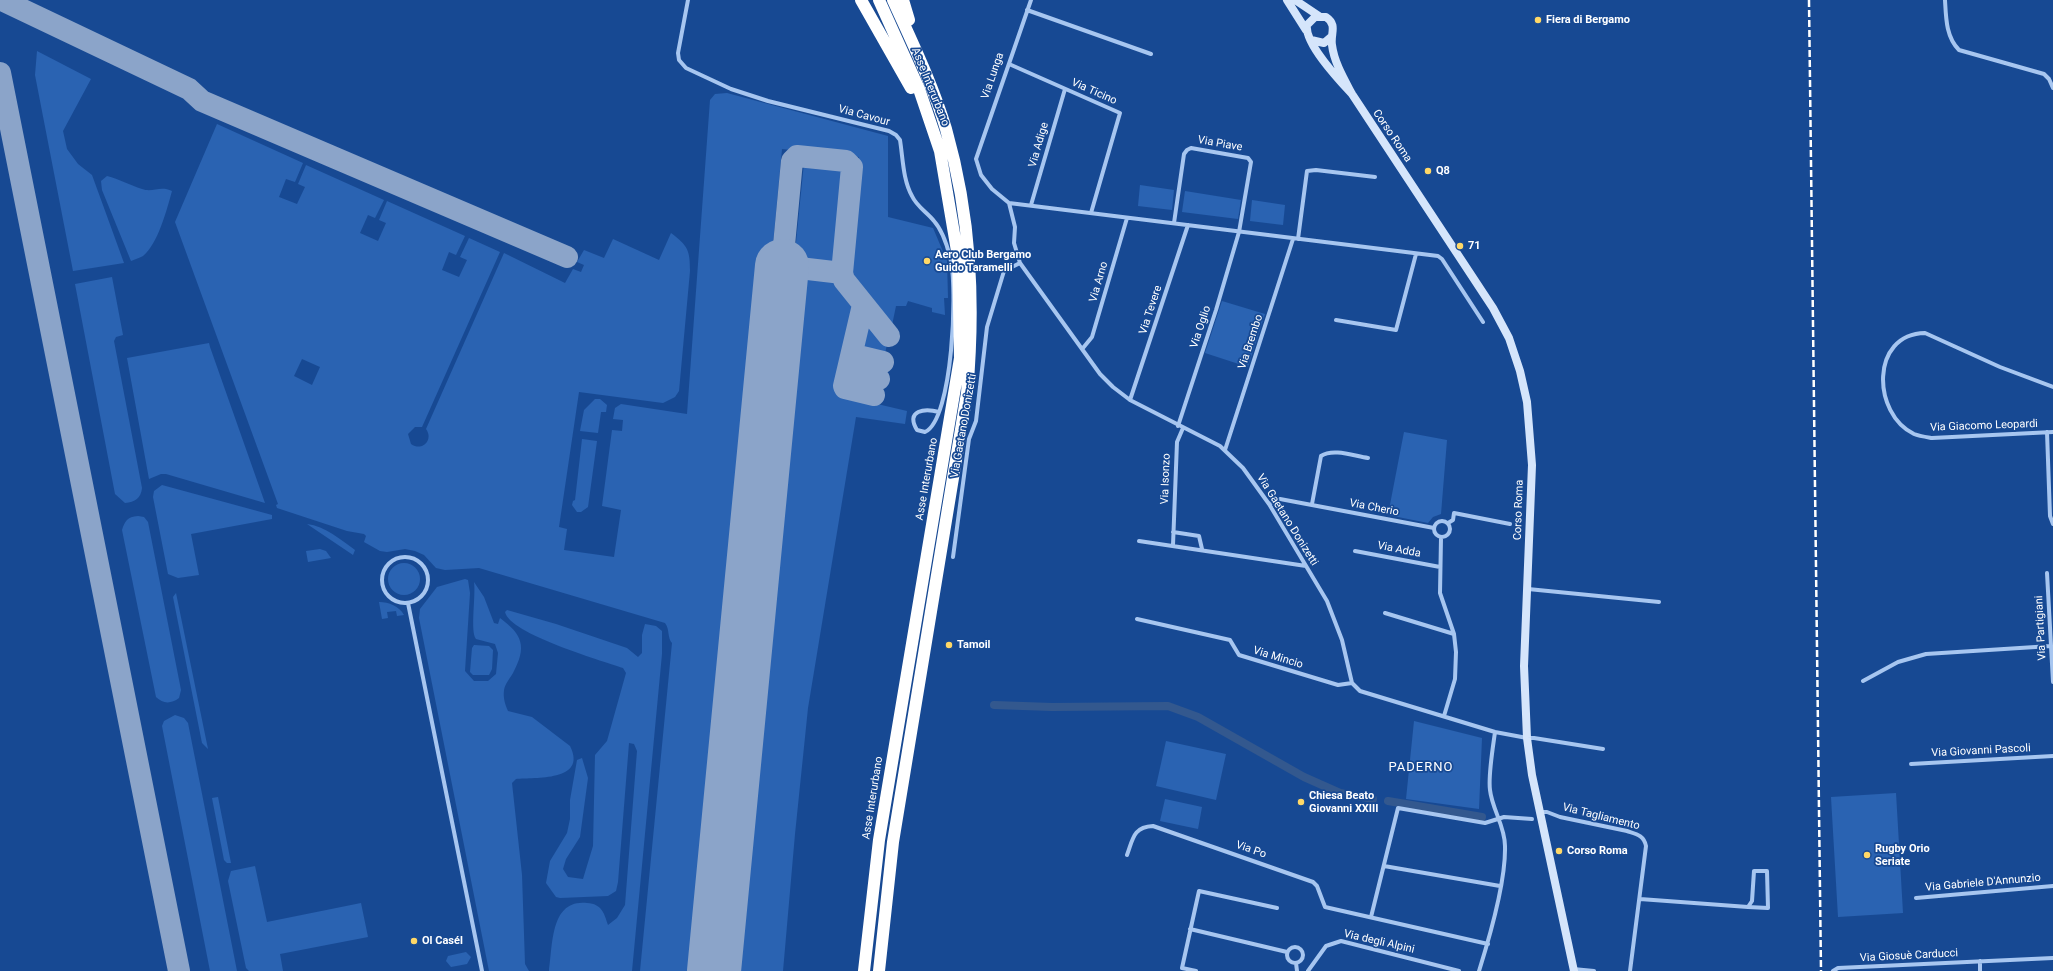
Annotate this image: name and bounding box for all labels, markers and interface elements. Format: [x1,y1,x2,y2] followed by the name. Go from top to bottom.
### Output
[1546,13,1630,27] place label: Fiera di Bergamo
[1533,15,1543,25] marker: Fiera di Bergamo
[908,46,952,128] street label: Asse Interurbano
[979,51,1007,101] street label: Via Lunga
[1069,76,1119,108] street label: Via Ticino
[837,103,891,129] street label: Via Cavour
[1370,107,1414,165] street label: Corso Roma
[1026,121,1052,169] street label: Via Adige
[1197,134,1243,154] street label: Via Piave
[1436,164,1450,178] place label: Q8
[1423,166,1433,176] marker: Q8
[1468,239,1481,253] place label: 71
[1455,241,1465,251] marker: 71
[935,248,1031,274] place label: Aero Club Bergamo Guido Taramelli
[922,256,932,266] marker: Aero Club Bergamo Guido Taramelli
[1087,260,1111,304] street label: Via Arno
[1137,284,1165,336] street label: Via Tevere
[1188,304,1214,350] street label: Via Oglio
[1236,313,1266,371] street label: Via Brembo
[948,373,980,479] street label: Via Gaetano Donizetti
[1930,418,2038,434] street label: Via Giacomo Leopardi
[913,437,941,521] street label: Asse Interurbano
[1159,453,1173,505] street label: Via Isonzo
[1253,472,1321,568] street label: Via Gaetano Donizetti
[1511,480,1527,540] street label: Corso Roma
[1348,497,1400,519] street label: Via Cherio
[1376,539,1422,561] street label: Via Adda
[2033,595,2049,661] street label: Via Partigiani
[957,638,990,652] place label: Tamoil
[944,640,954,650] marker: Tamoil
[1251,644,1305,672] street label: Via Mincio
[1931,742,2031,760] street label: Via Giovanni Pascoli
[860,756,886,840] street label: Asse Interurbano
[1389,760,1453,776] district label: PADERNO
[1309,789,1379,815] place label: Chiesa Beato Giovanni XXIII
[1296,797,1306,807] marker: Chiesa Beato Giovanni XXIII
[1561,801,1641,833] street label: Via Tagliamento
[1234,839,1268,861] street label: Via Po
[1875,842,1930,868] place label: Rugby Orio Seriate
[1567,844,1628,858] place label: Corso Roma
[1554,846,1564,856] marker: Corso Roma
[1862,850,1872,860] marker: Rugby Orio Seriate
[1925,871,2041,895] street label: Via Gabriele D'Annunzio
[1342,927,1416,957] street label: Via degli Alpini
[422,934,463,948] place label: Ol Casél
[409,936,419,946] marker: Ol Casél
[1860,947,1958,965] street label: Via Giosuè Carducci

